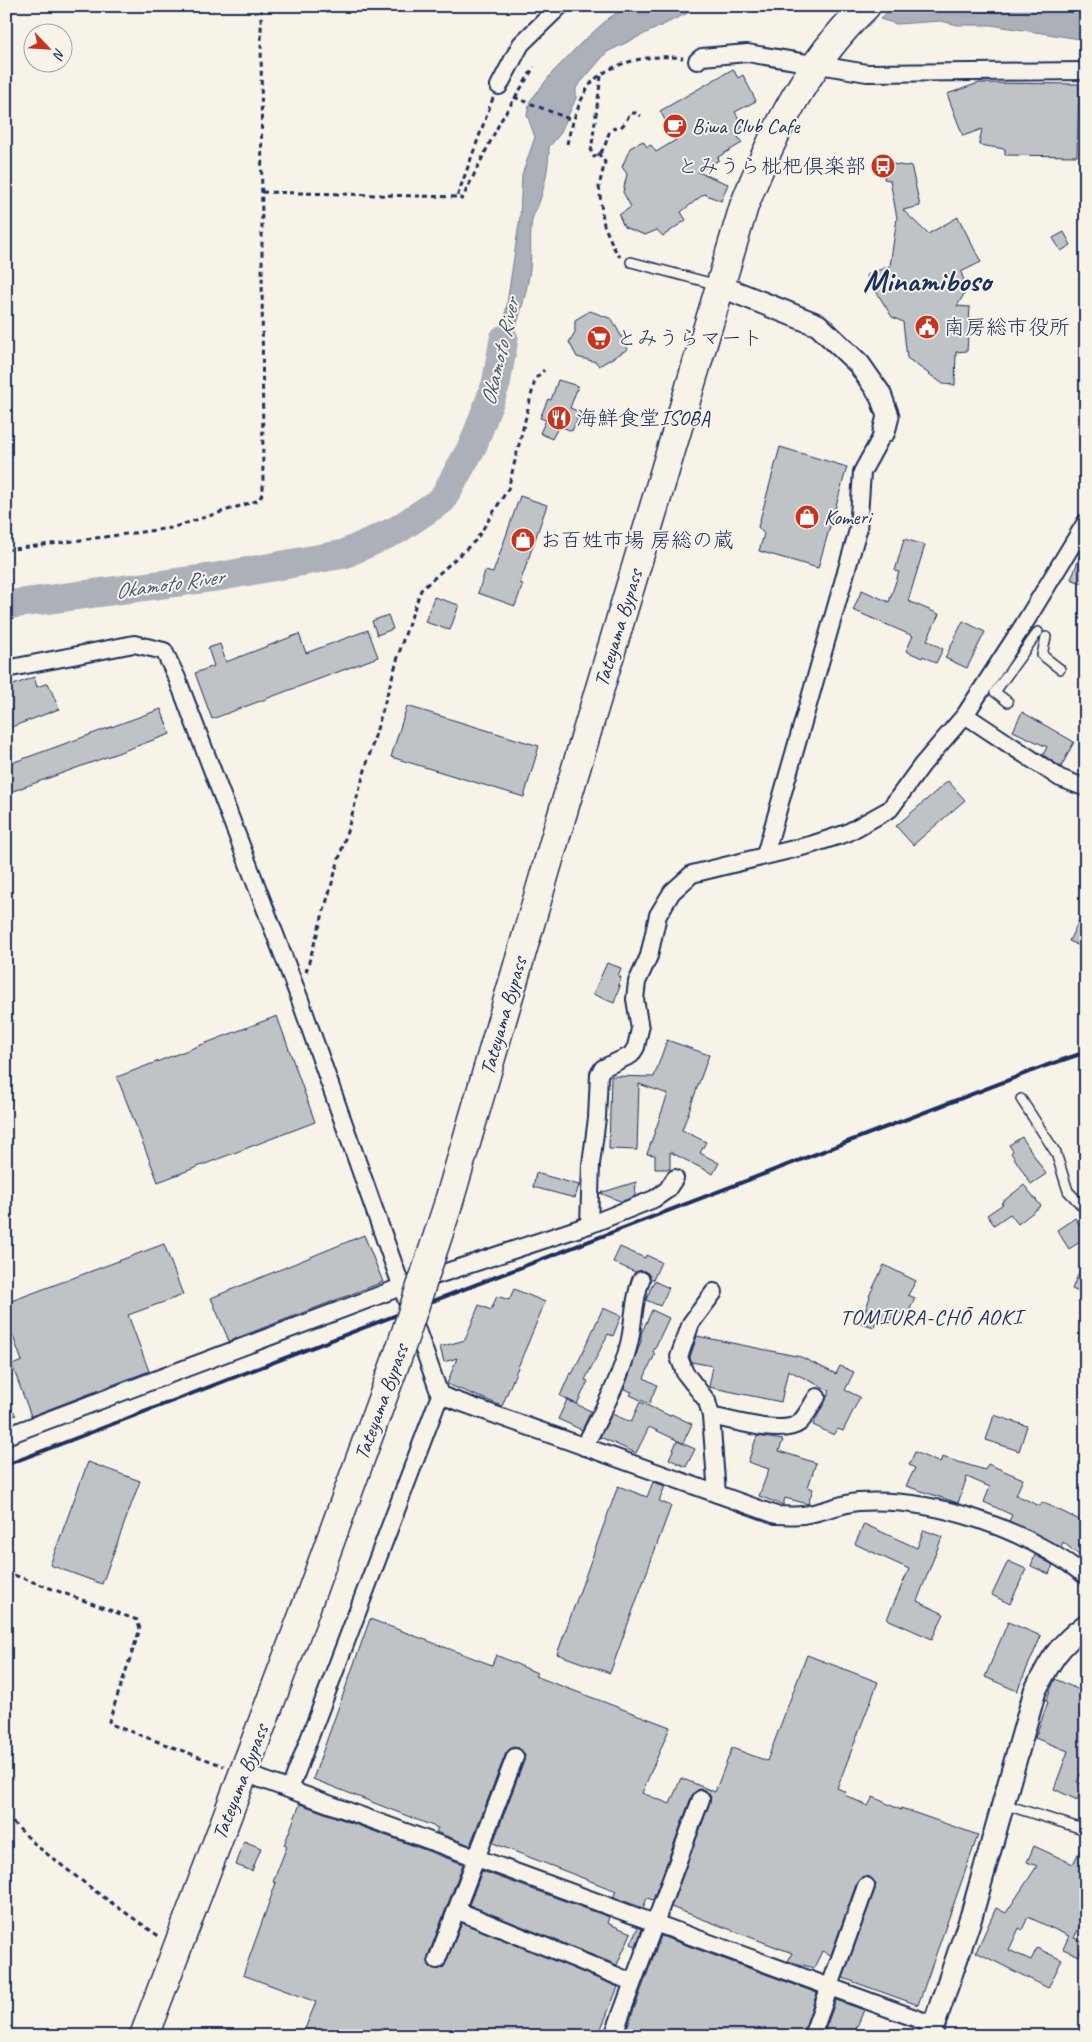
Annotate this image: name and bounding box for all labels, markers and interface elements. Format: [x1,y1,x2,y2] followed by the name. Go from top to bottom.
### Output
[22,22,72,72] north arrow
[49,46,69,63] text: N
[662,113,688,139] cafe icon: Biwa Club Cafe
[692,113,800,139] place label: Biwa Club Cafe
[677,153,866,179] place label: とみうら枇杷倶楽部
[870,153,896,179] bus stop icon: とみうら枇杷倶楽部
[863,261,994,300] district label: Minamiboso
[474,293,527,408] water label: Okamoto River
[914,314,940,340] public building icon: 南房総市役所
[944,314,1070,340] place label: 南房総市役所
[586,325,612,351] supermarket icon: とみうらマート
[616,325,763,351] place label: とみうらマート
[546,405,572,431] restaurant icon: 海鮮食堂ISOBA
[576,405,711,431] place label: 海鮮食堂ISOBA
[794,504,820,530] shop icon: Komeri
[824,504,874,530] place label: Komeri
[510,527,536,553] shop icon: お百姓市場 房総の蔵
[540,527,734,553] place label: お百姓市場 房総の蔵
[113,562,228,605] water label: Okamoto River
[588,564,649,690] street label: Tateyama Bypass
[474,952,533,1078] street label: Tateyama Bypass
[840,1303,1026,1331] district label: TOMIURA-CHŌ AOKI
[348,1339,415,1463] street label: Tateyama Bypass
[206,1719,275,1843] street label: Tateyama Bypass

